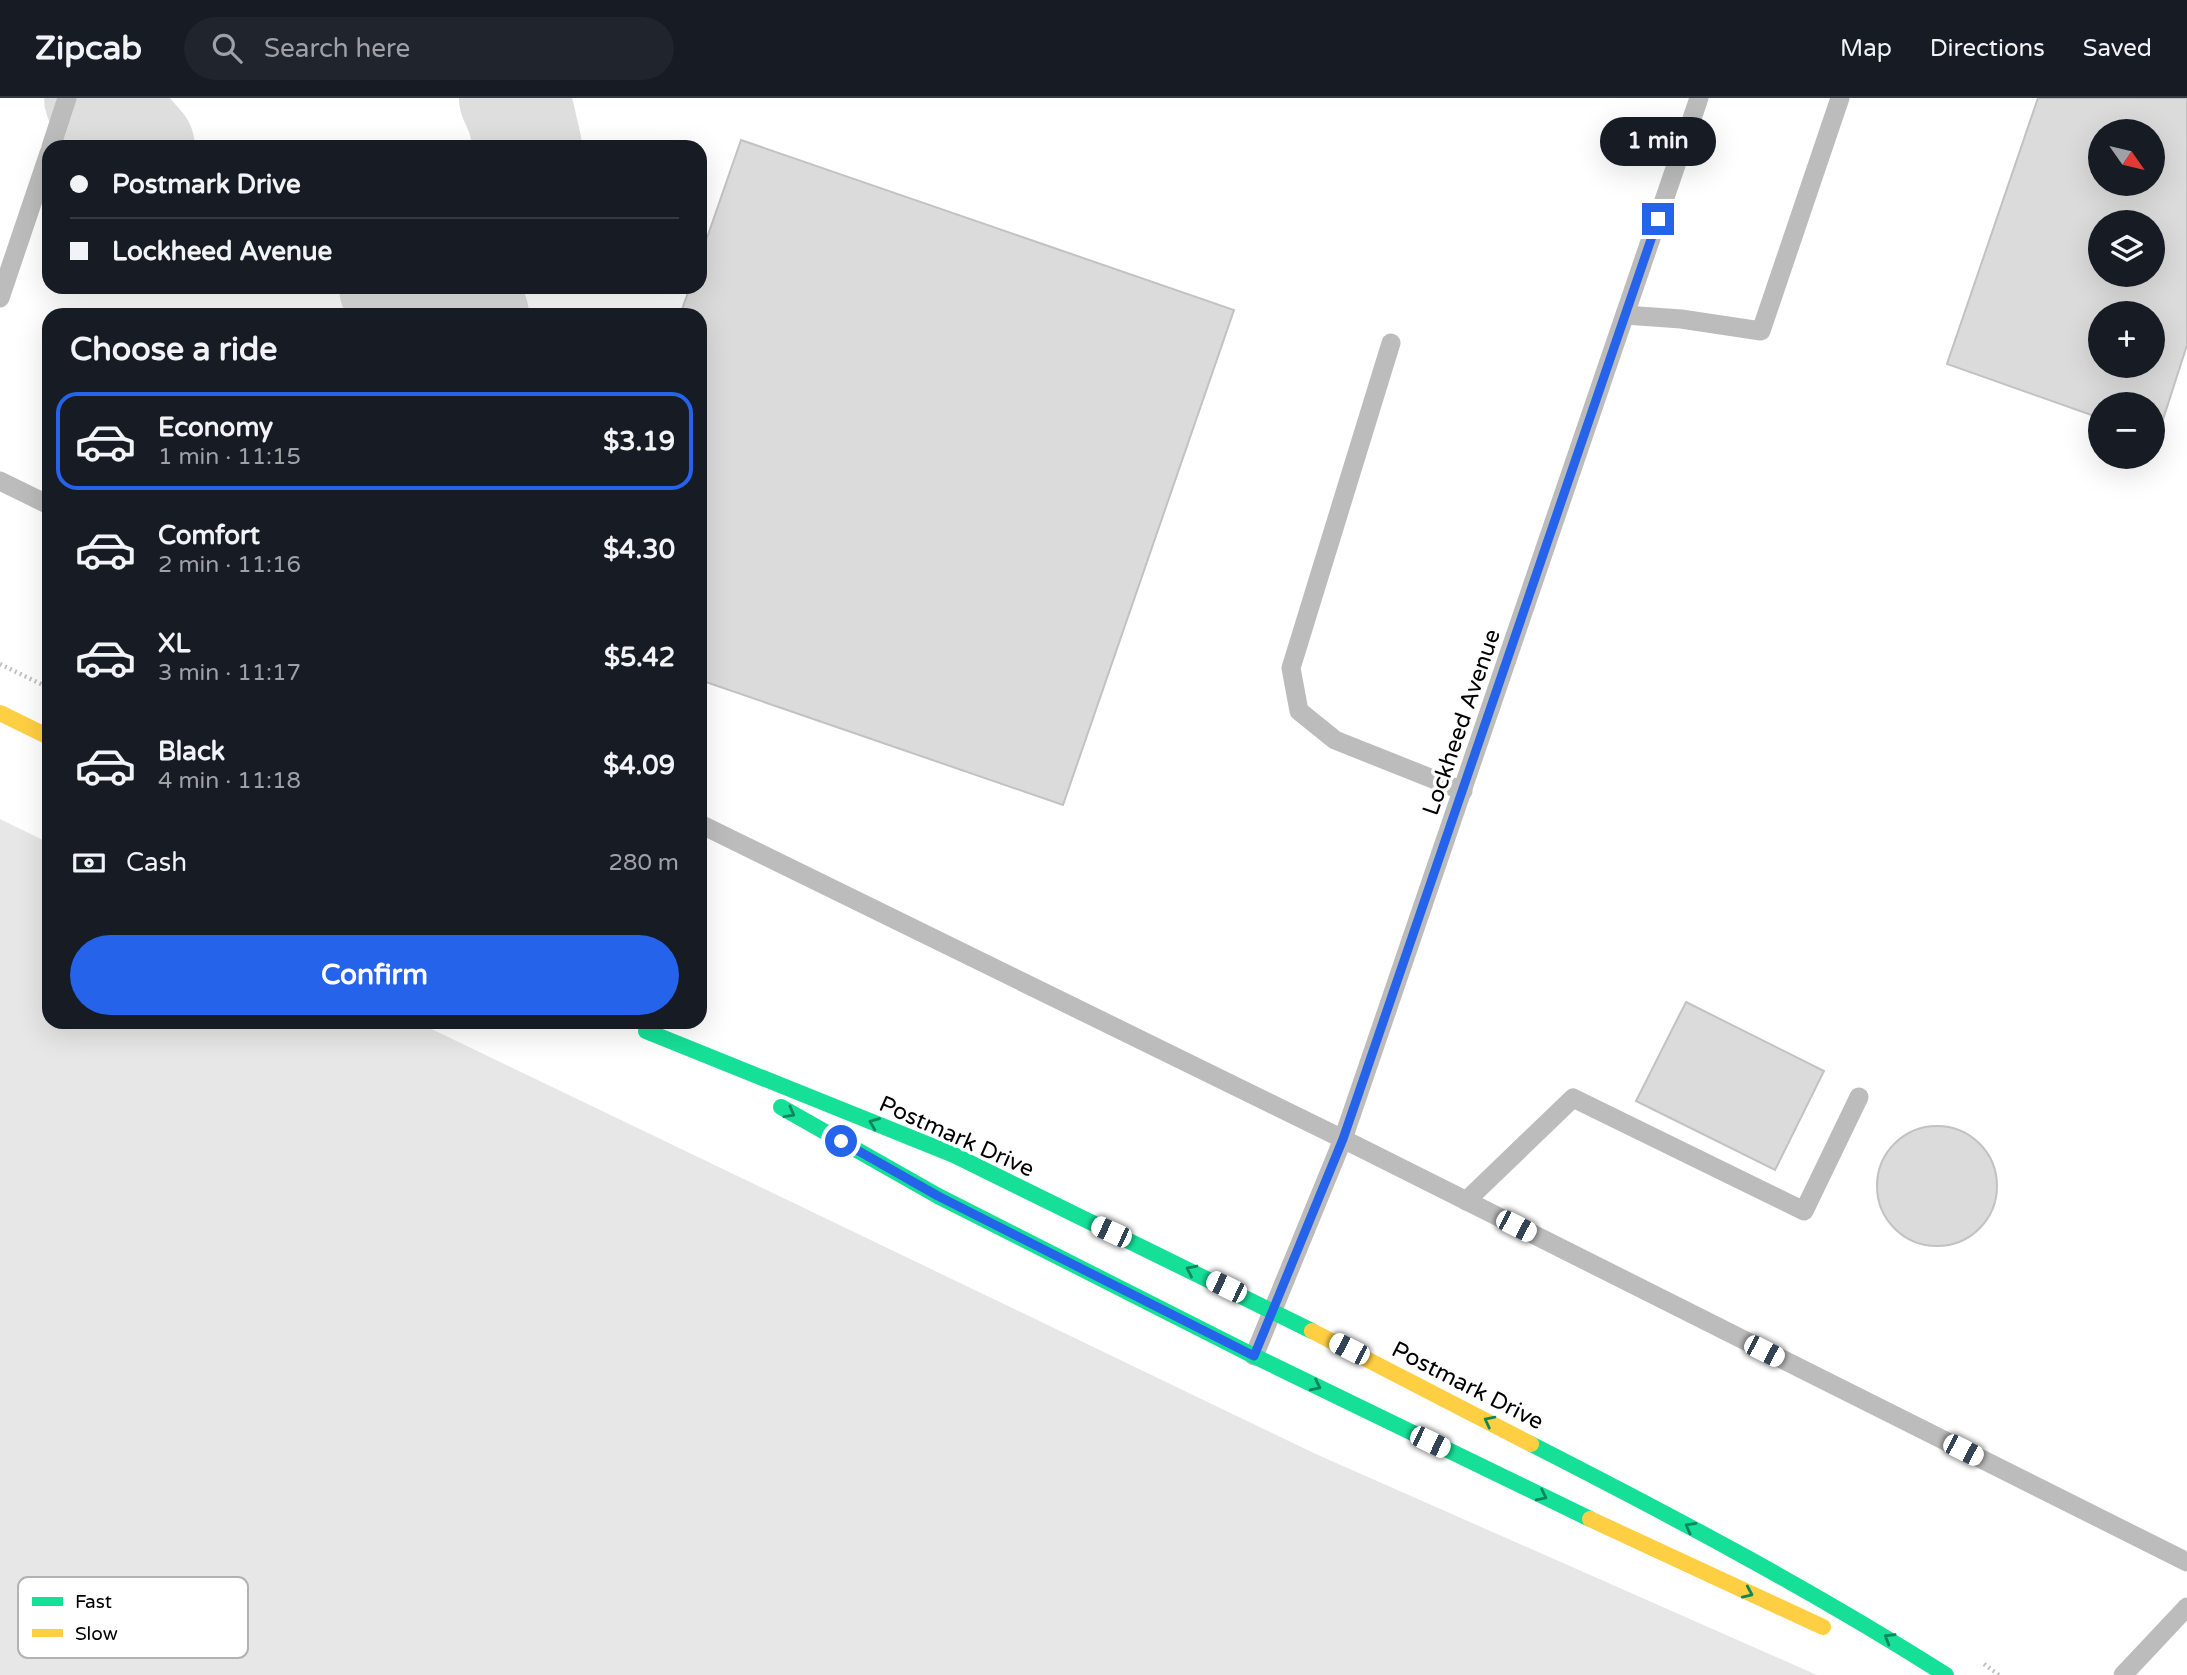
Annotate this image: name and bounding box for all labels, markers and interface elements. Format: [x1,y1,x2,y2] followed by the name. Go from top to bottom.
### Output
[184,17,674,80] search box
[35,29,142,68] text: Zipcab
[208,29,246,67] icon: search
[264,33,410,64] text: Search here
[1840,34,1892,63] text: Map
[1930,34,2045,63] text: Directions
[2083,34,2152,63] text: Saved
[1600,117,1716,166] callout: 1 min
[2088,119,2165,196] north arrow
[2088,119,2165,469] map controls
[1627,127,1689,155] text: 1 min
[112,169,301,200] text: Postmark Drive
[1642,203,1674,235] route end
[2088,210,2165,287] button: layers
[112,236,332,267] text: Lockheed Avenue
[2088,301,2165,378] button: +
[70,331,277,369] text: Choose a ride
[2088,392,2165,469] button: −
[74,410,137,473] icon: car
[158,412,273,443] text: Economy
[603,426,675,457] text: $3.19
[158,443,301,471] text: 1 min · 11:15
[74,518,137,581] icon: car
[158,520,260,551] text: Comfort
[603,534,675,565] text: $4.30
[158,551,301,579] text: 2 min · 11:16
[74,626,137,689] icon: car
[1417,626,1507,819] street label: Lockheed Avenue
[158,628,190,659] text: XL
[604,642,675,673] text: $5.42
[158,659,301,687] text: 3 min · 11:17
[74,734,137,797] icon: car
[158,736,225,767] text: Black
[603,750,675,781] text: $4.09
[158,767,301,795] text: 4 min · 11:18
[70,844,108,882] icon: cash
[126,847,187,878] text: Cash
[609,849,679,877] text: 280 m
[70,935,679,1015] button: Confirm
[875,1090,1039,1184] street label: Postmark Drive
[783,1105,796,1118] one-way arrow
[868,1117,881,1131] one-way arrow
[825,1125,857,1157] route start
[1493,1207,1540,1245] car
[1088,1214,1135,1250] car
[1186,1265,1198,1279] one-way arrow
[1203,1268,1250,1306] car
[1326,1330,1373,1368] car
[1741,1332,1788,1370] car
[1387,1336,1548,1436] street label: Postmark Drive
[1309,1378,1321,1392] one-way arrow
[1484,1416,1496,1430] one-way arrow
[1407,1423,1454,1461] car
[1940,1431,1987,1469] car
[1535,1488,1547,1502] one-way arrow
[1685,1522,1698,1535] one-way arrow
[18,1577,248,1658] legend
[1741,1585,1753,1599] one-way arrow
[75,1591,112,1613] text: Fast
[75,1623,118,1645] text: Slow
[1883,1634,1896,1647] one-way arrow

